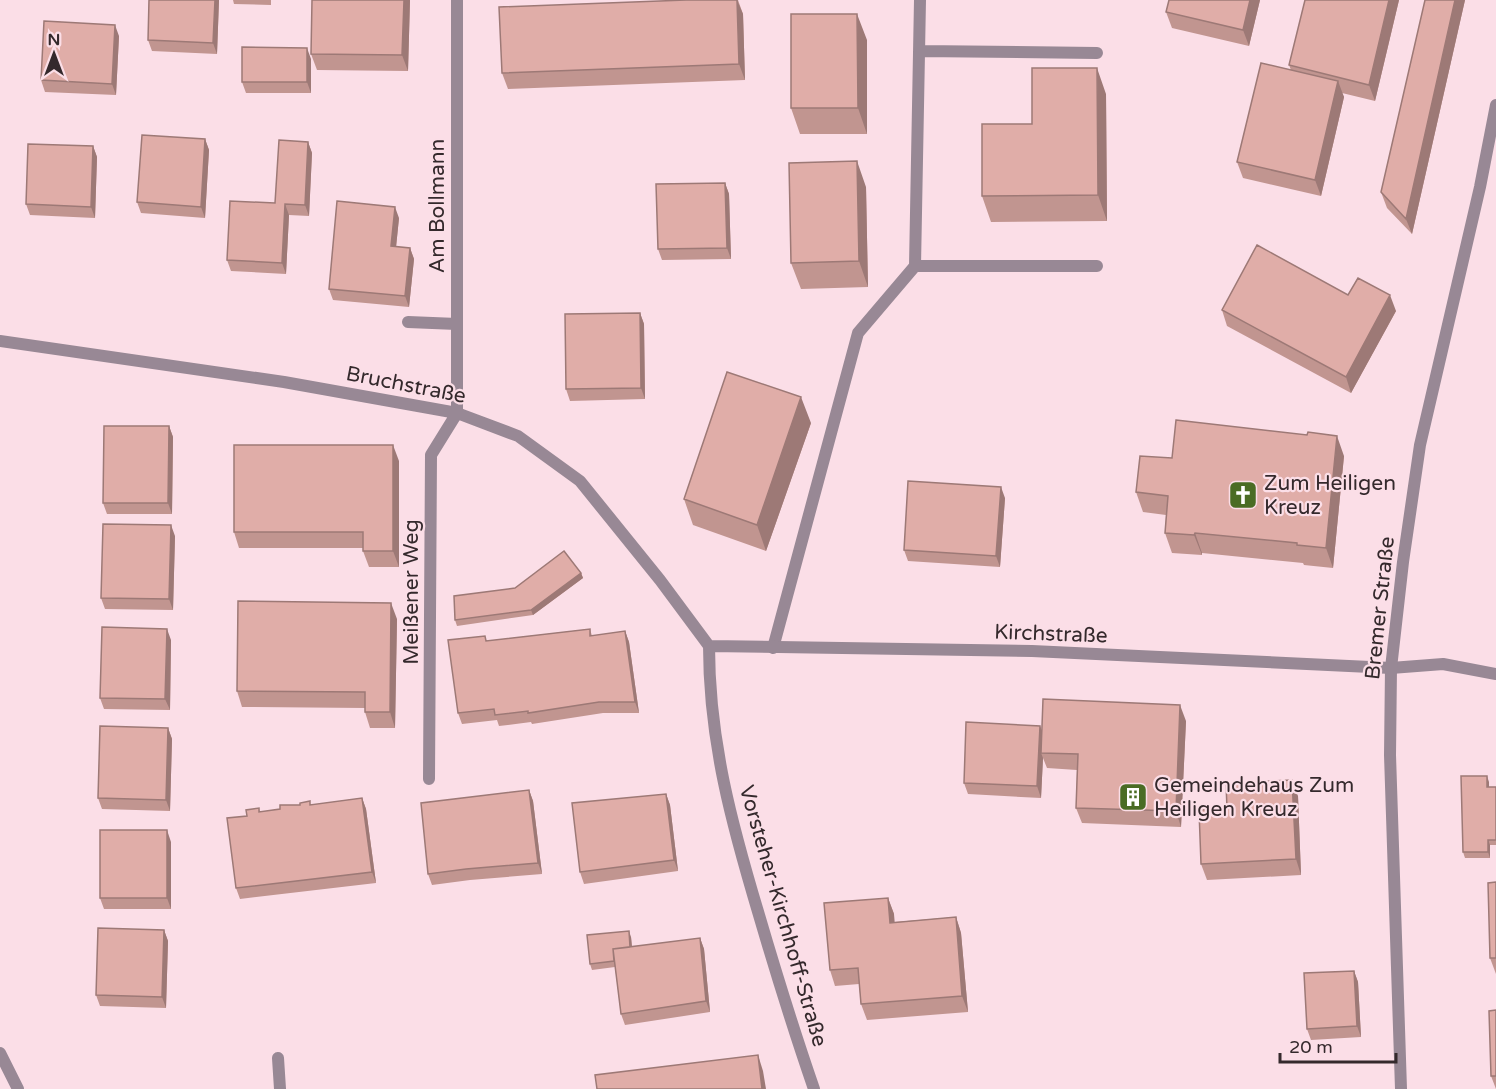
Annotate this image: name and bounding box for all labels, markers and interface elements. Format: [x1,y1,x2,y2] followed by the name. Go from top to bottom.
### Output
[24,24,84,84] north arrow
[48,30,60,50] text: N
[425,139,450,273] street label: Am Bollmann
[344,361,468,409] street label: Bruchstraße
[1264,471,1396,520] place label: Zum Heiligen Kreuz
[1227,479,1259,511] church icon: Zum Heiligen Kreuz
[399,519,424,665] street label: Meißener Weg
[1360,535,1400,681] street label: Bremer Straße
[994,620,1108,648] street label: Kirchstraße
[1154,773,1354,822] place label: Gemeindehaus Zum Heiligen Kreuz
[1117,781,1149,813] building icon: Gemeindehaus Zum Heiligen Kreuz
[734,783,832,1050] street label: Vorsteher-Kirchhoff-Straße
[1280,1026,1396,1064] scale bar
[1289,1036,1333,1058] text: 20 m

